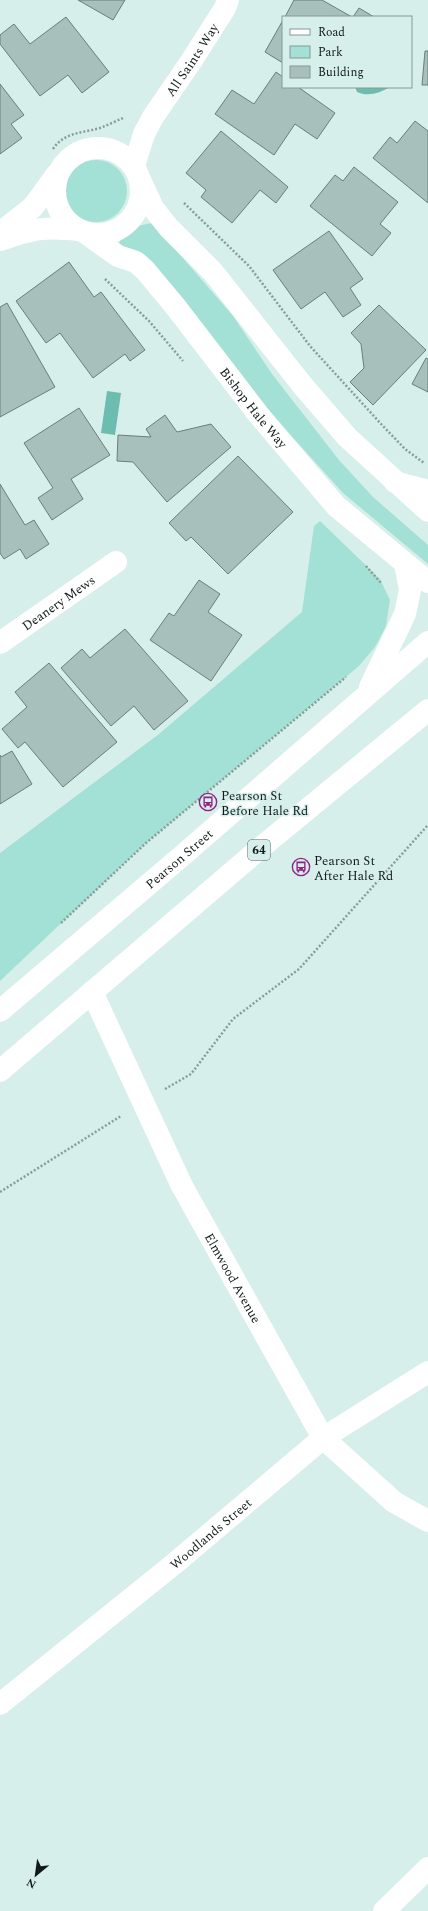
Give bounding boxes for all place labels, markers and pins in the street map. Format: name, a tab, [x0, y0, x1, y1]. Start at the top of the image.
place label: Pearson St Before Hale Rd	[221, 786, 308, 821]
bus stop icon: Pearson St Before Hale Rd	[198, 792, 218, 812]
place label: Pearson St After Hale Rd	[314, 851, 393, 886]
bus stop icon: Pearson St After Hale Rd	[291, 857, 311, 877]

